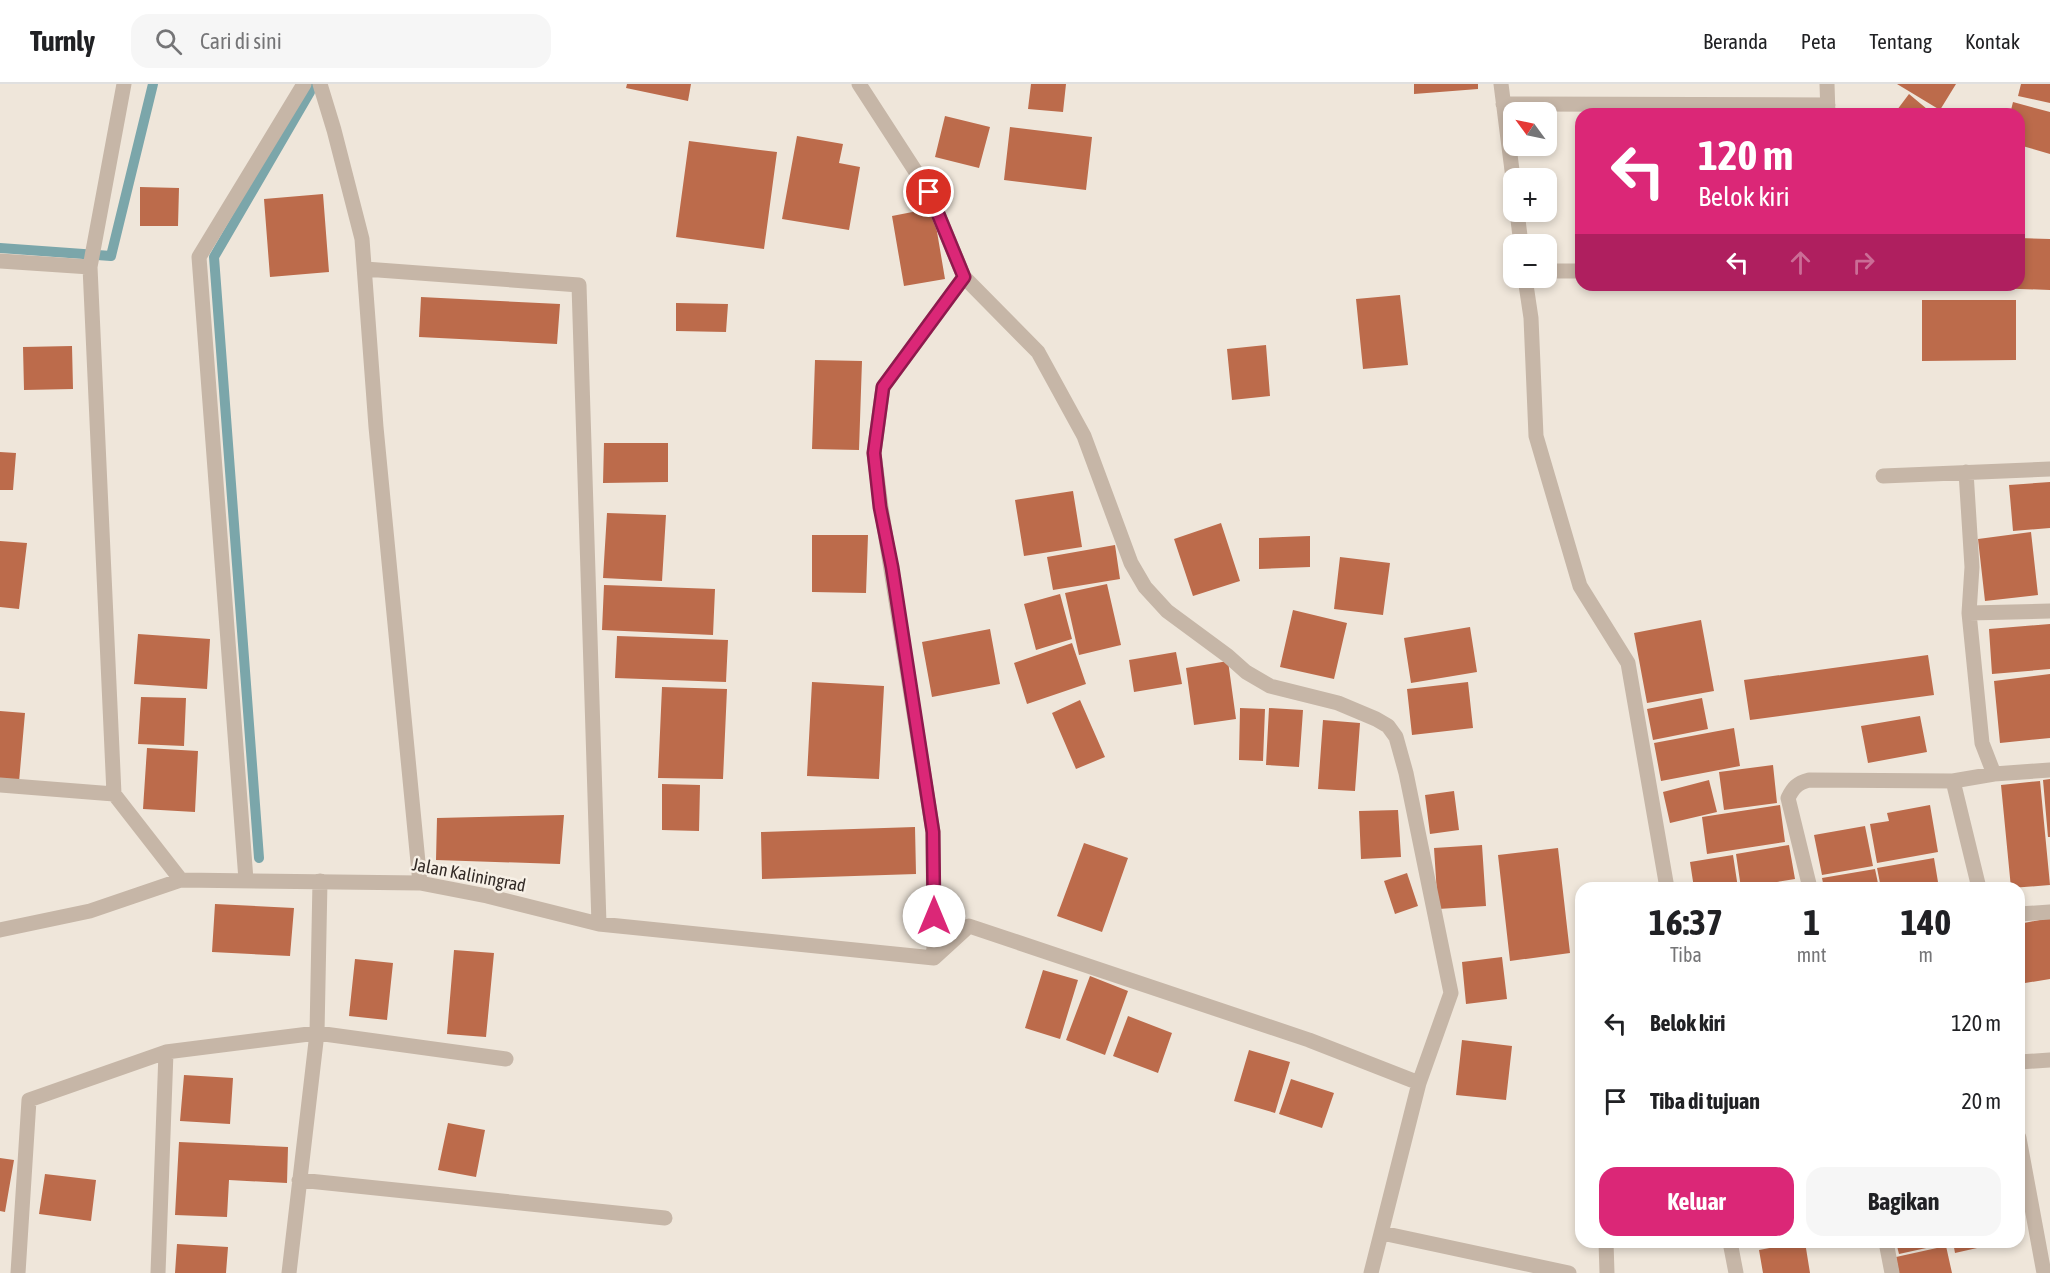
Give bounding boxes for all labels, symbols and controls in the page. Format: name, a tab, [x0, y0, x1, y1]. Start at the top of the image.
search box	[131, 14, 551, 68]
text: Turnly	[30, 25, 95, 57]
icon: search	[152, 25, 185, 58]
text: Cari di sini	[200, 28, 282, 54]
text: Beranda	[1703, 29, 1768, 53]
text: Peta	[1801, 29, 1836, 53]
text: Tentang	[1869, 29, 1932, 53]
text: Kontak	[1965, 29, 2020, 53]
north arrow	[1503, 102, 1557, 156]
map controls	[1503, 102, 1557, 288]
text: 120 m	[1698, 131, 1793, 179]
icon: left	[1599, 132, 1677, 210]
pin	[903, 166, 954, 217]
button: +	[1503, 168, 1557, 222]
icon: arrive	[912, 175, 945, 208]
text: Belok kiri	[1698, 181, 1790, 212]
button: −	[1503, 234, 1557, 288]
icon: left	[1721, 246, 1754, 279]
icon: ahead	[1784, 246, 1817, 279]
icon: right	[1847, 246, 1880, 279]
street label: Jalan Kaliningrad	[410, 853, 528, 896]
position arrow	[902, 884, 966, 948]
text: 16:37	[1649, 901, 1723, 943]
text: 1	[1803, 901, 1820, 943]
text: 140	[1900, 901, 1951, 943]
text: Tiba	[1670, 943, 1702, 966]
text: mnt	[1797, 943, 1827, 966]
text: m	[1919, 943, 1933, 966]
icon: left	[1599, 1007, 1632, 1040]
text: Belok kiri	[1650, 1010, 1725, 1036]
text: 120 m	[1951, 1010, 2001, 1036]
icon: arrive	[1599, 1085, 1632, 1118]
text: Tiba di tujuan	[1650, 1088, 1760, 1114]
text: 20 m	[1961, 1088, 2001, 1114]
button: Keluar	[1599, 1167, 1794, 1236]
button: Bagikan	[1806, 1167, 2001, 1236]

